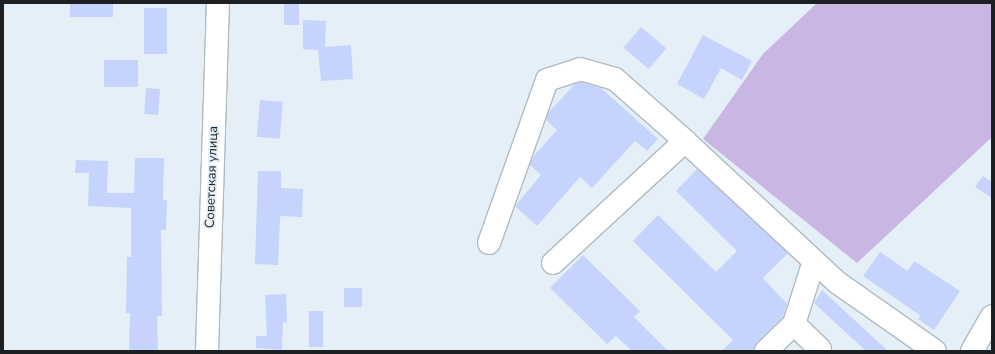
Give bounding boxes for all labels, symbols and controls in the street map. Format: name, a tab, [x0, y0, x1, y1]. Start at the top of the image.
street label: Советская улица	[202, 126, 222, 228]

